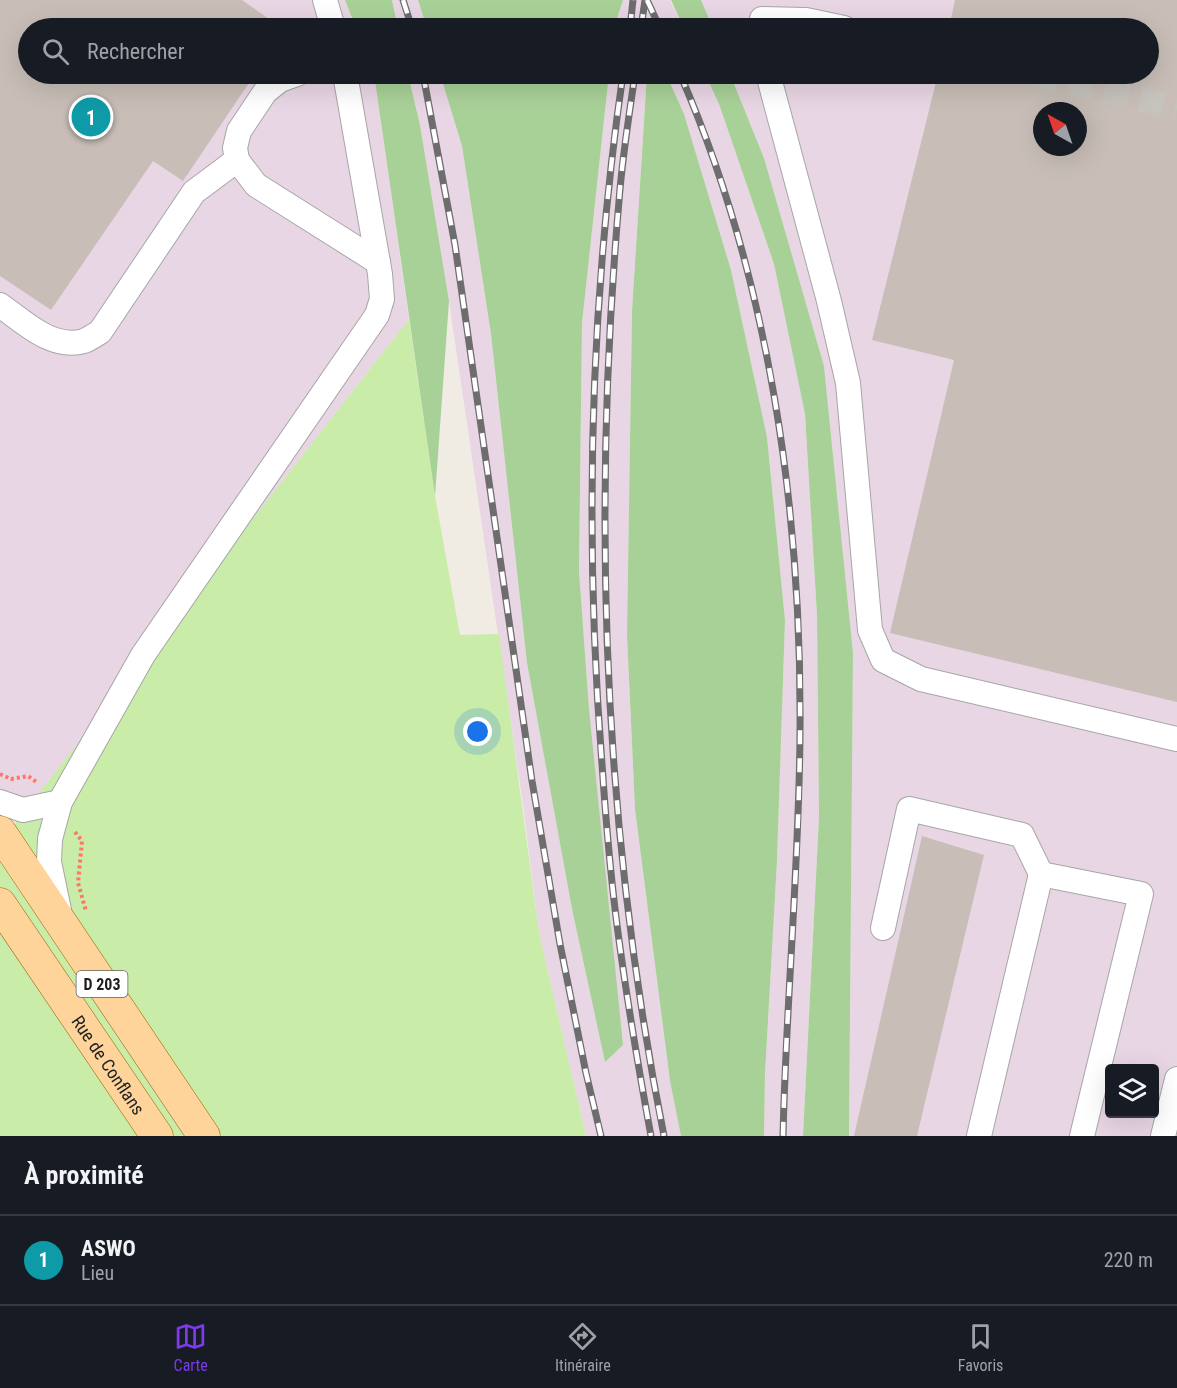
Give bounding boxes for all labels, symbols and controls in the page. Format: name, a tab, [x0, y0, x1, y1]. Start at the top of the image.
search box	[18, 18, 1159, 84]
icon: search	[39, 35, 72, 68]
text: Rechercher	[87, 39, 184, 64]
pin: 1	[72, 94, 110, 140]
north arrow	[1033, 102, 1087, 156]
your location	[463, 717, 492, 746]
road number: D 203	[76, 971, 128, 997]
street label: Rue de Conflans	[68, 1011, 150, 1118]
map controls	[1105, 1064, 1159, 1118]
button: layers	[1105, 1064, 1159, 1118]
text: À proximité	[24, 1160, 144, 1190]
text: ASWO	[81, 1236, 136, 1261]
text: 1	[38, 1248, 49, 1272]
text: 220 m	[1104, 1248, 1153, 1272]
text: Lieu	[81, 1261, 114, 1285]
tab: Carte	[174, 1320, 208, 1375]
tab: Itinéraire	[555, 1320, 611, 1375]
tab: Favoris	[958, 1320, 1003, 1375]

